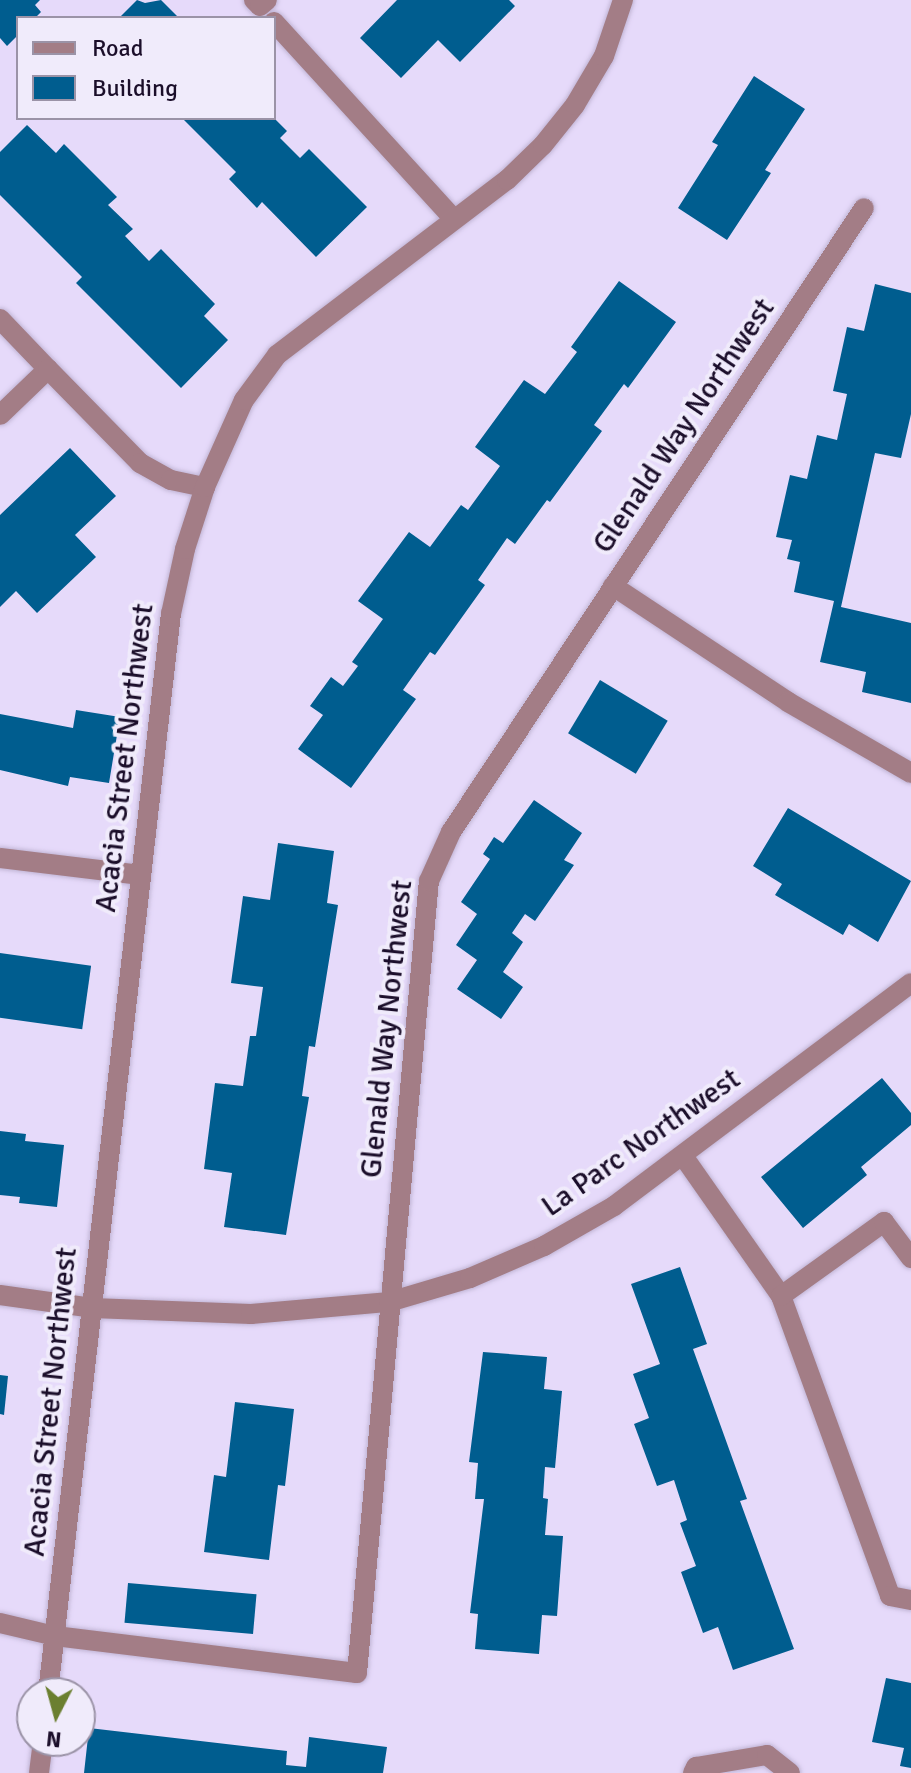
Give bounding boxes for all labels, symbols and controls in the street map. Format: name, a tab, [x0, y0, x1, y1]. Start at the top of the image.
legend	[16, 16, 276, 120]
text: Road	[92, 33, 143, 63]
text: Building	[92, 73, 178, 103]
street label: Glenald Way Northwest	[585, 292, 783, 560]
street label: Acacia Street Northwest	[88, 602, 162, 914]
street label: Glenald Way Northwest	[353, 878, 421, 1180]
street label: La Parc Northwest	[535, 1061, 747, 1225]
street label: Acacia Street Northwest	[17, 1246, 85, 1558]
north arrow	[16, 1677, 96, 1757]
text: N	[45, 1725, 63, 1754]

